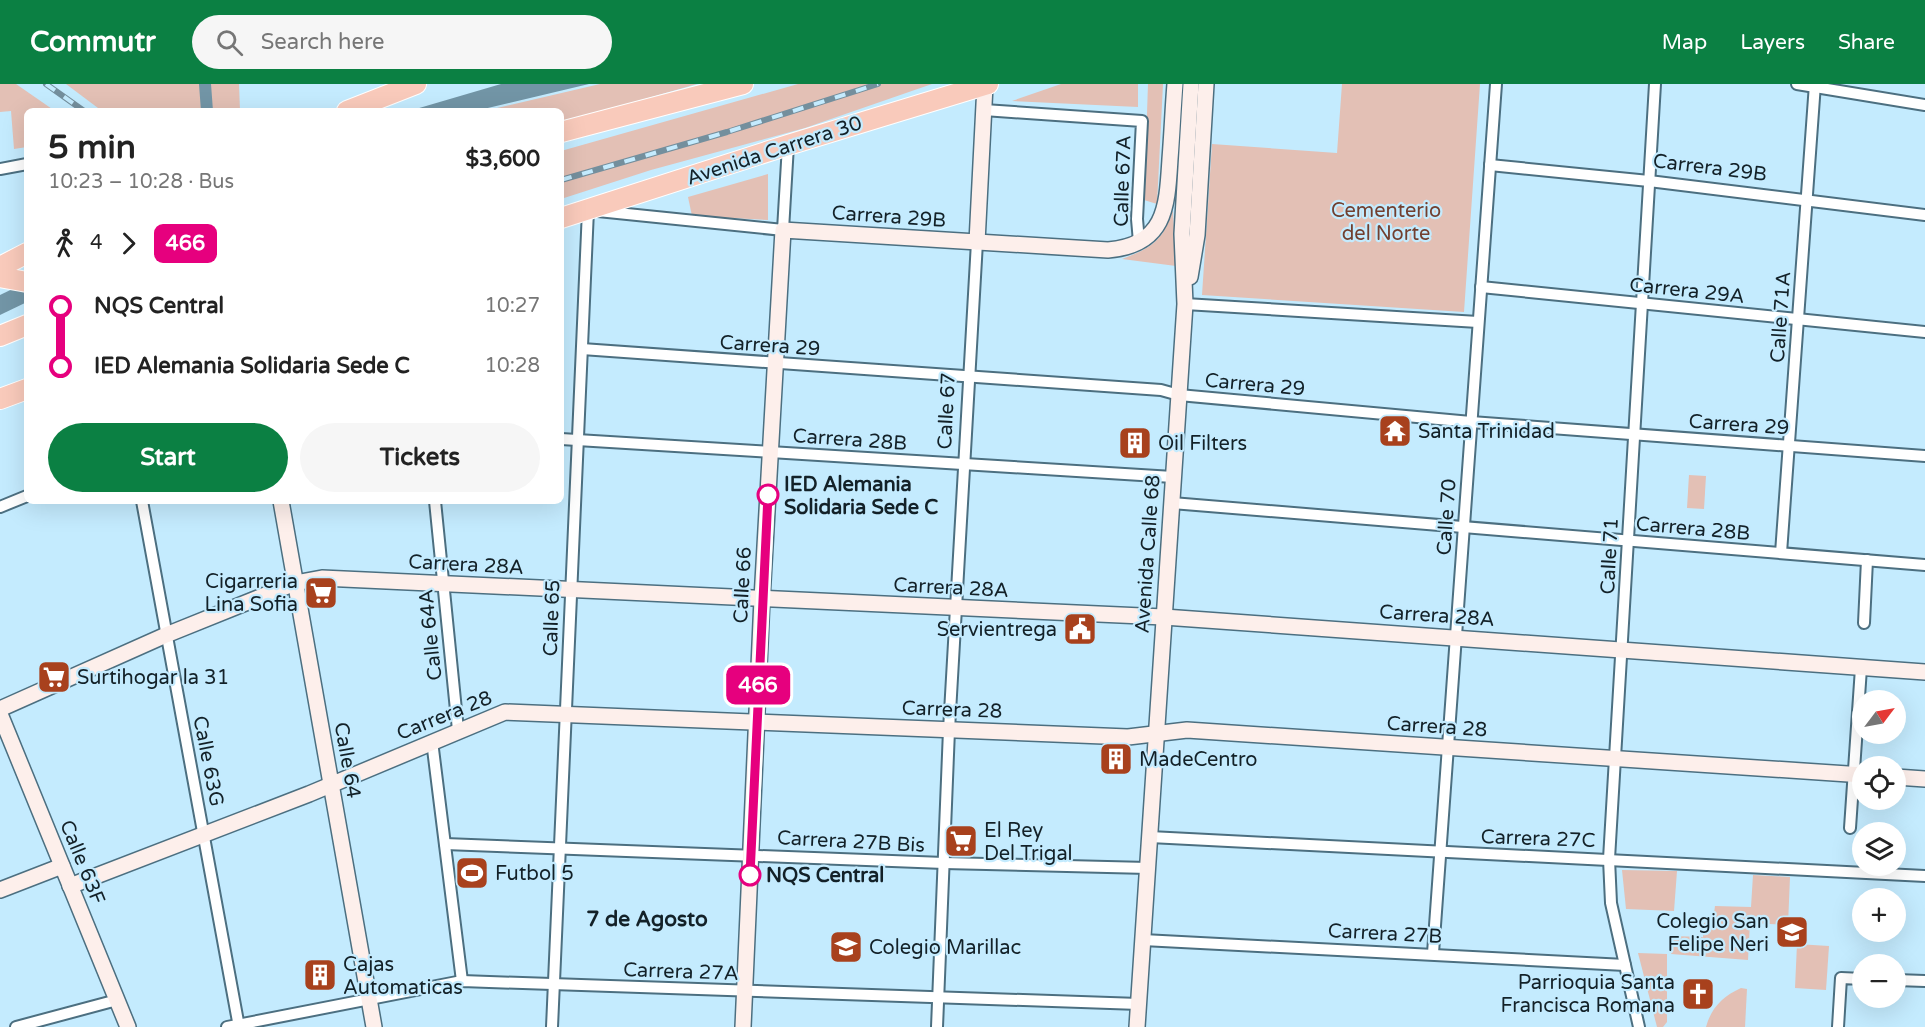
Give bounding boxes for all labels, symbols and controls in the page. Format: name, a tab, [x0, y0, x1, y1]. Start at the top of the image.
search box	[192, 15, 612, 69]
text: Commutr	[30, 25, 156, 59]
icon: search	[213, 26, 246, 59]
text: Search here	[261, 29, 385, 55]
text: Map	[1662, 30, 1707, 55]
text: Layers	[1740, 30, 1805, 55]
text: Share	[1838, 30, 1895, 55]
street label: Avenida Carrera 30	[684, 111, 865, 191]
text: 5 min	[48, 128, 136, 167]
street label: Calle 67A	[1109, 135, 1137, 227]
text: $3,600	[465, 146, 540, 172]
street label: Carrera 29B	[1652, 149, 1768, 187]
text: 10:23 – 10:28 · Bus	[48, 170, 234, 194]
park label: Cementerio del Norte	[1331, 199, 1441, 246]
street label: Carrera 29B	[831, 201, 947, 233]
icon: walk	[48, 227, 81, 260]
icon: forward	[112, 227, 145, 260]
text: 4	[90, 231, 103, 255]
text: 466	[166, 231, 205, 256]
street label: Calle 71A	[1766, 271, 1796, 364]
street label: Carrera 29A	[1628, 273, 1746, 309]
text: NQS Central	[94, 293, 224, 319]
text: 10:27	[485, 294, 540, 318]
street label: Carrera 29	[719, 331, 821, 361]
text: IED Alemania Solidaria Sede C	[94, 353, 410, 379]
text: 10:28	[485, 354, 540, 378]
street label: Carrera 29	[1204, 369, 1306, 401]
street label: Calle 67	[933, 372, 961, 450]
street label: Carrera 29	[1688, 410, 1790, 440]
temple icon: Santa Trinidad	[1377, 413, 1413, 449]
place label: Santa Trinidad	[1418, 420, 1555, 444]
button: Start	[48, 423, 288, 492]
button: Tickets	[300, 423, 540, 492]
street label: Carrera 28B	[792, 424, 908, 456]
building icon: Oil Filters	[1117, 425, 1153, 461]
place label: Oil Filters	[1158, 432, 1247, 456]
place label: IED Alemania Solidaria Sede C	[784, 473, 938, 520]
street label: Avenida Calle 68	[1130, 474, 1166, 634]
street label: Calle 70	[1432, 478, 1462, 556]
marker: IED Alemania Solidaria Sede C	[757, 484, 779, 506]
street label: Carrera 28B	[1635, 512, 1751, 546]
street label: Calle 71	[1596, 517, 1624, 595]
street label: Calle 66	[729, 546, 757, 624]
street label: Carrera 28A	[408, 550, 524, 580]
place label: Cigarreria Lina Sofia	[205, 570, 298, 617]
street label: Carrera 28A	[893, 573, 1009, 603]
supermarket icon: Cigarreria Lina Sofia	[303, 575, 339, 611]
street label: Calle 65	[539, 579, 565, 657]
street label: Calle 64A	[414, 588, 448, 682]
street label: Carrera 28A	[1378, 600, 1495, 632]
public building icon: Servientrega	[1062, 611, 1098, 647]
place label: Servientrega	[937, 618, 1057, 642]
supermarket icon: Surtihogar la 31	[36, 659, 72, 695]
place label: Surtihogar la 31	[77, 666, 229, 690]
line badge: 466	[724, 666, 792, 704]
text: 466	[738, 673, 778, 698]
street label: Carrera 28	[393, 686, 496, 746]
north arrow	[1852, 690, 1906, 744]
map controls	[1852, 690, 1906, 1008]
street label: Carrera 28	[901, 696, 1003, 724]
street label: Carrera 28	[1386, 712, 1488, 742]
street label: Calle 63G	[187, 714, 229, 809]
street label: Calle 64	[329, 720, 365, 800]
building icon: MadeCentro	[1098, 741, 1134, 777]
place label: MadeCentro	[1139, 748, 1257, 772]
button: locate	[1852, 756, 1906, 810]
street label: Calle 63F	[54, 817, 110, 908]
place label: El Rey Del Trigal	[984, 819, 1073, 866]
button: layers	[1852, 822, 1906, 876]
supermarket icon: El Rey Del Trigal	[943, 823, 979, 859]
street label: Carrera 27C	[1480, 825, 1596, 853]
street label: Carrera 27B Bis	[776, 826, 925, 858]
sports icon: Futbol 5	[454, 855, 490, 891]
place label: Futbol 5	[495, 862, 574, 886]
marker: NQS Central	[739, 864, 761, 886]
place label: NQS Central	[766, 864, 884, 888]
button: +	[1852, 888, 1906, 942]
district label: 7 de Agosto	[586, 907, 708, 932]
place label: Colegio San Felipe Neri	[1656, 910, 1769, 957]
school or university icon: Colegio San Felipe Neri	[1774, 914, 1810, 950]
street label: Carrera 27B	[1327, 919, 1443, 949]
school or university icon: Colegio Marillac	[828, 929, 864, 965]
place label: Colegio Marillac	[869, 936, 1021, 960]
place label: Cajas Automaticas	[343, 953, 463, 1000]
button: −	[1852, 954, 1906, 1008]
building icon: Cajas Automaticas	[302, 957, 338, 993]
street label: Carrera 27A	[623, 958, 739, 986]
place label: Parrioquia Santa Francisca Romana	[1501, 971, 1675, 1018]
church icon: Parrioquia Santa Francisca Romana	[1680, 976, 1716, 1012]

